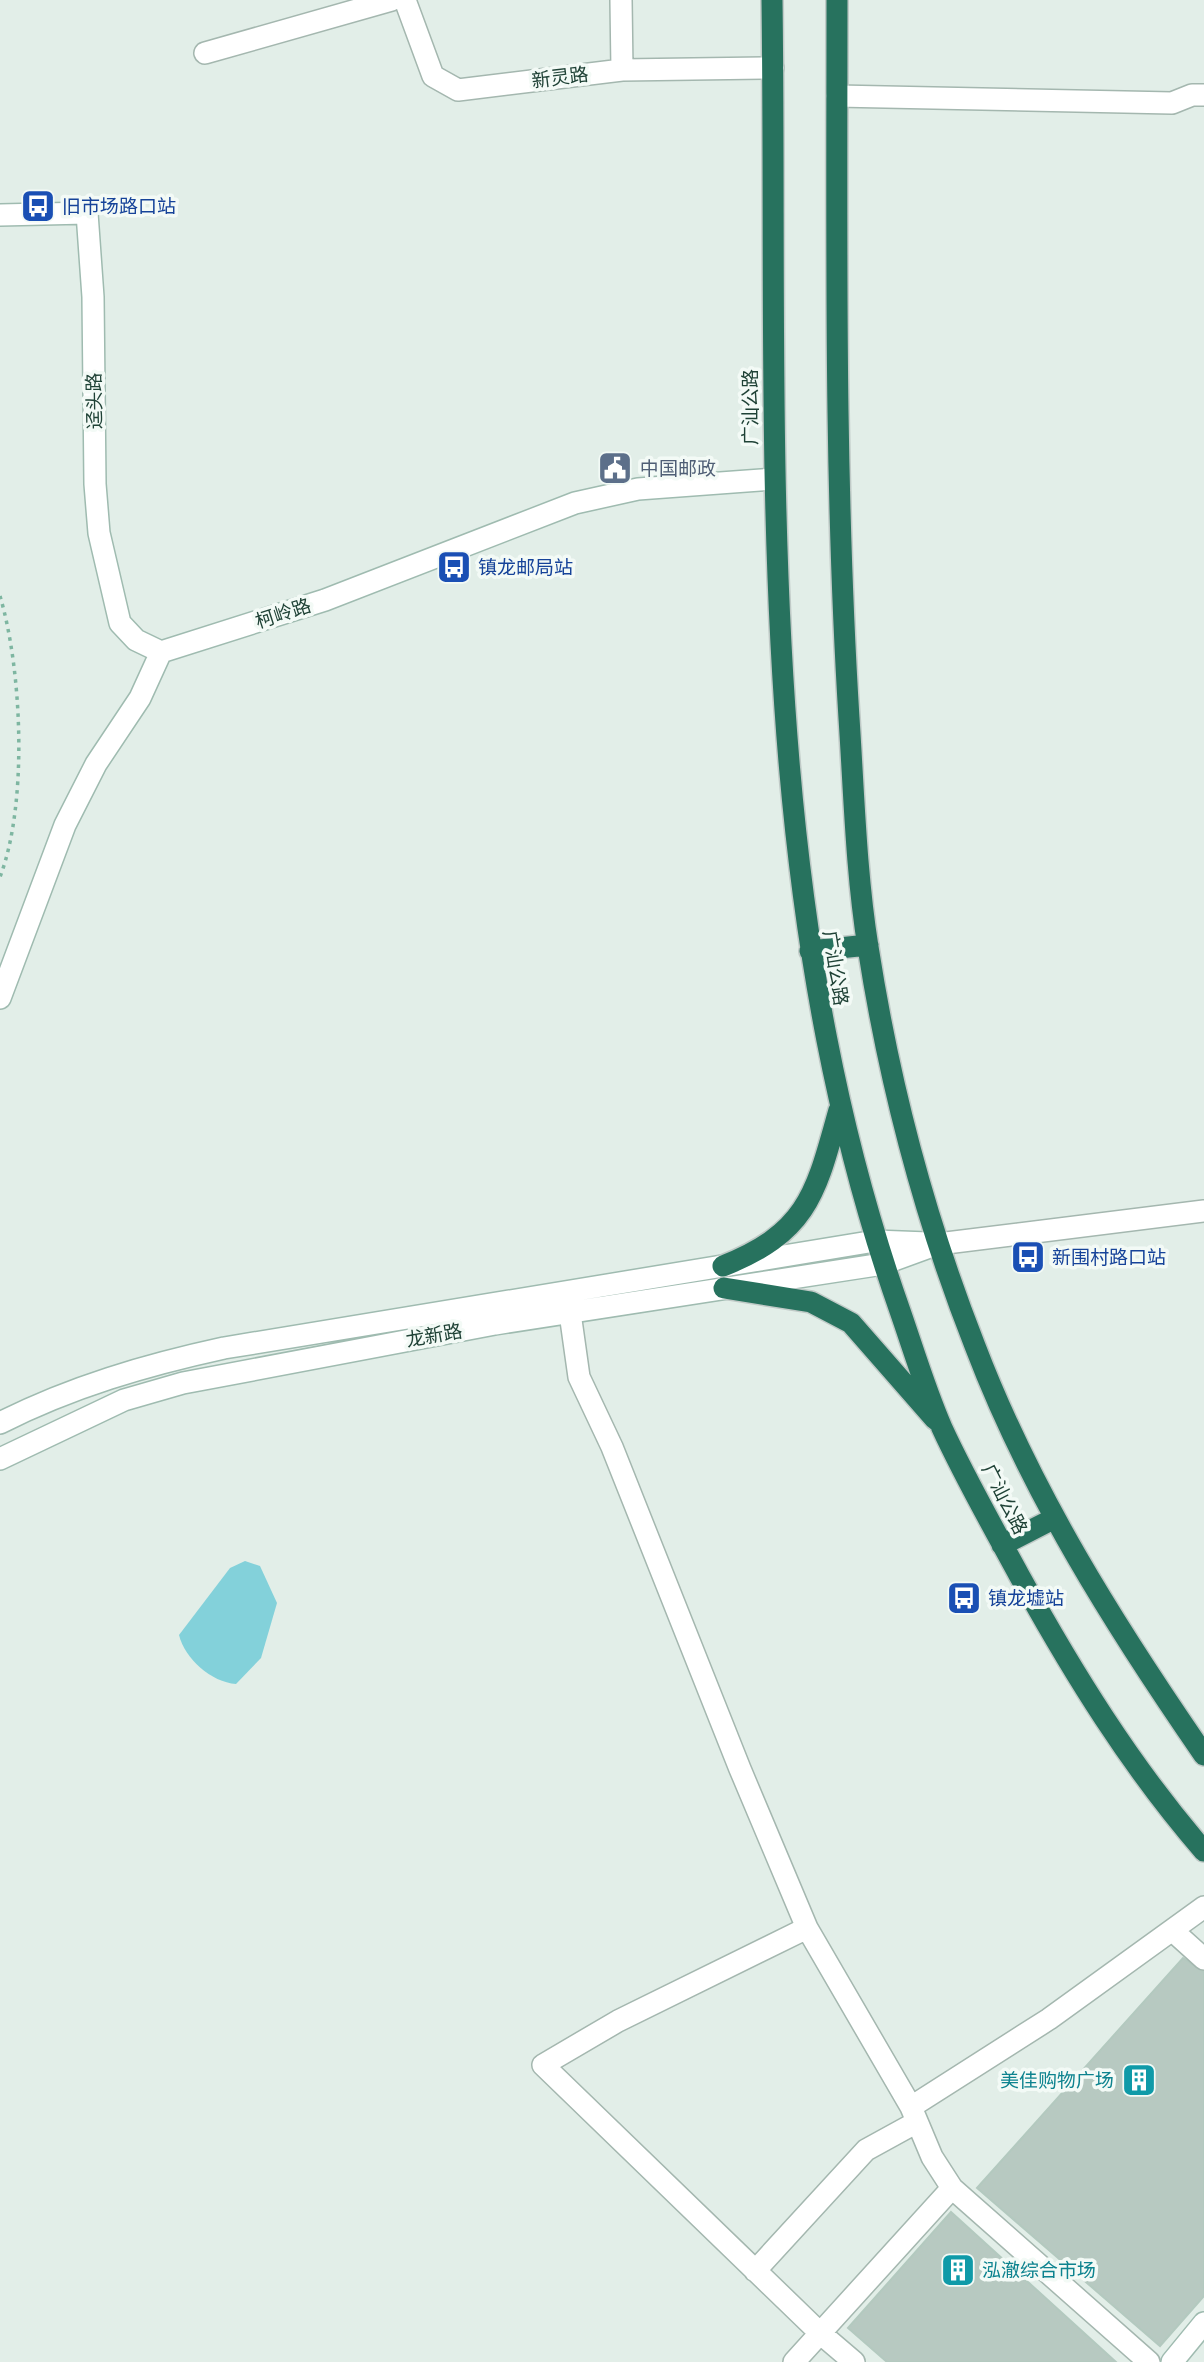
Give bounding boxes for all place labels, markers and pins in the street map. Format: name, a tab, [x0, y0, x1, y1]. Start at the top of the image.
bus stop icon: 旧市场路口站	[19, 187, 57, 225]
place label: 旧市场路口站	[62, 195, 176, 217]
public building icon: 中国邮政	[596, 449, 634, 487]
place label: 中国邮政	[640, 457, 716, 479]
bus stop icon: 镇龙邮局站	[435, 548, 473, 586]
place label: 镇龙邮局站	[478, 556, 573, 578]
bus stop icon: 新围村路口站	[1009, 1238, 1047, 1276]
place label: 新围村路口站	[1052, 1246, 1166, 1268]
bus stop icon: 镇龙墟站	[945, 1579, 983, 1617]
place label: 镇龙墟站	[988, 1587, 1064, 1609]
building icon: 美佳购物广场	[1120, 2061, 1158, 2099]
place label: 美佳购物广场	[1000, 2069, 1114, 2091]
building icon: 泓澈综合市场	[939, 2251, 977, 2289]
place label: 泓澈综合市场	[982, 2259, 1096, 2281]

